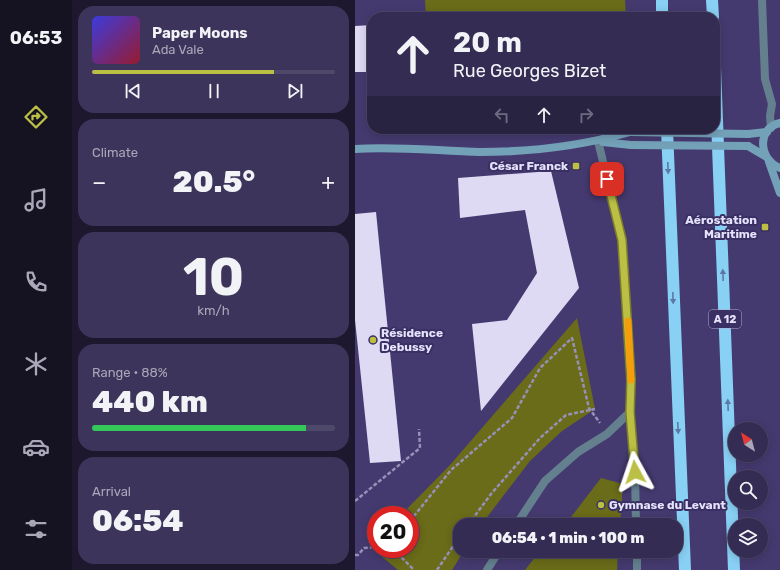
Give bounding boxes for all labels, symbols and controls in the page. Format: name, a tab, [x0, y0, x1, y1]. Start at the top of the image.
text: Paper Moons	[152, 24, 248, 42]
text: 20 m	[453, 26, 522, 59]
text: 06:53	[10, 27, 62, 49]
icon: ahead	[387, 28, 439, 80]
text: Ada Vale	[152, 42, 204, 57]
text: Rue Georges Bizet	[453, 60, 606, 82]
icon: previous	[122, 80, 144, 102]
icon: pause	[203, 80, 225, 102]
icon: next	[284, 80, 306, 102]
icon: directions	[22, 103, 50, 131]
icon: left	[491, 104, 513, 126]
icon: ahead	[533, 104, 555, 126]
icon: right	[575, 104, 597, 126]
text: Climate	[92, 145, 138, 160]
place label: César Franck	[489, 159, 568, 173]
marker: César Franck	[571, 161, 581, 171]
pin	[590, 162, 624, 196]
one-way arrow	[665, 162, 671, 175]
text: 20.5°	[172, 164, 255, 200]
icon: arrive	[596, 168, 618, 190]
text: −	[92, 169, 106, 196]
text: +	[321, 169, 335, 196]
icon: music	[22, 186, 50, 214]
place label: Aérostation Maritime	[685, 213, 757, 241]
marker: Aérostation Maritime	[760, 222, 770, 232]
text: 10	[183, 246, 244, 308]
icon: phone	[22, 268, 50, 296]
one-way arrow	[720, 268, 726, 281]
one-way arrow	[670, 292, 676, 305]
text: km/h	[197, 303, 230, 318]
road number: A 12	[709, 310, 741, 328]
place label: Résidence Debussy	[381, 326, 443, 354]
marker: Résidence Debussy	[368, 335, 378, 345]
icon: climate	[22, 350, 50, 378]
text: Range · 88%	[92, 365, 168, 380]
text: 440 km	[92, 384, 208, 420]
one-way arrow	[725, 399, 732, 411]
one-way arrow	[675, 422, 681, 435]
north arrow	[728, 422, 768, 462]
map controls	[728, 422, 768, 558]
icon: car	[22, 433, 50, 461]
position arrow	[614, 451, 656, 493]
button: search	[728, 470, 768, 510]
text: Arrival	[92, 484, 131, 499]
place label: Gymnase du Levant	[609, 498, 726, 512]
marker: Gymnase du Levant	[596, 500, 606, 510]
text: 06:54	[92, 503, 184, 539]
speed limit sign: 20	[367, 506, 419, 558]
icon: filters	[22, 515, 50, 543]
button: layers	[728, 518, 768, 558]
text: 06:54 · 1 min · 100 m	[492, 529, 644, 547]

